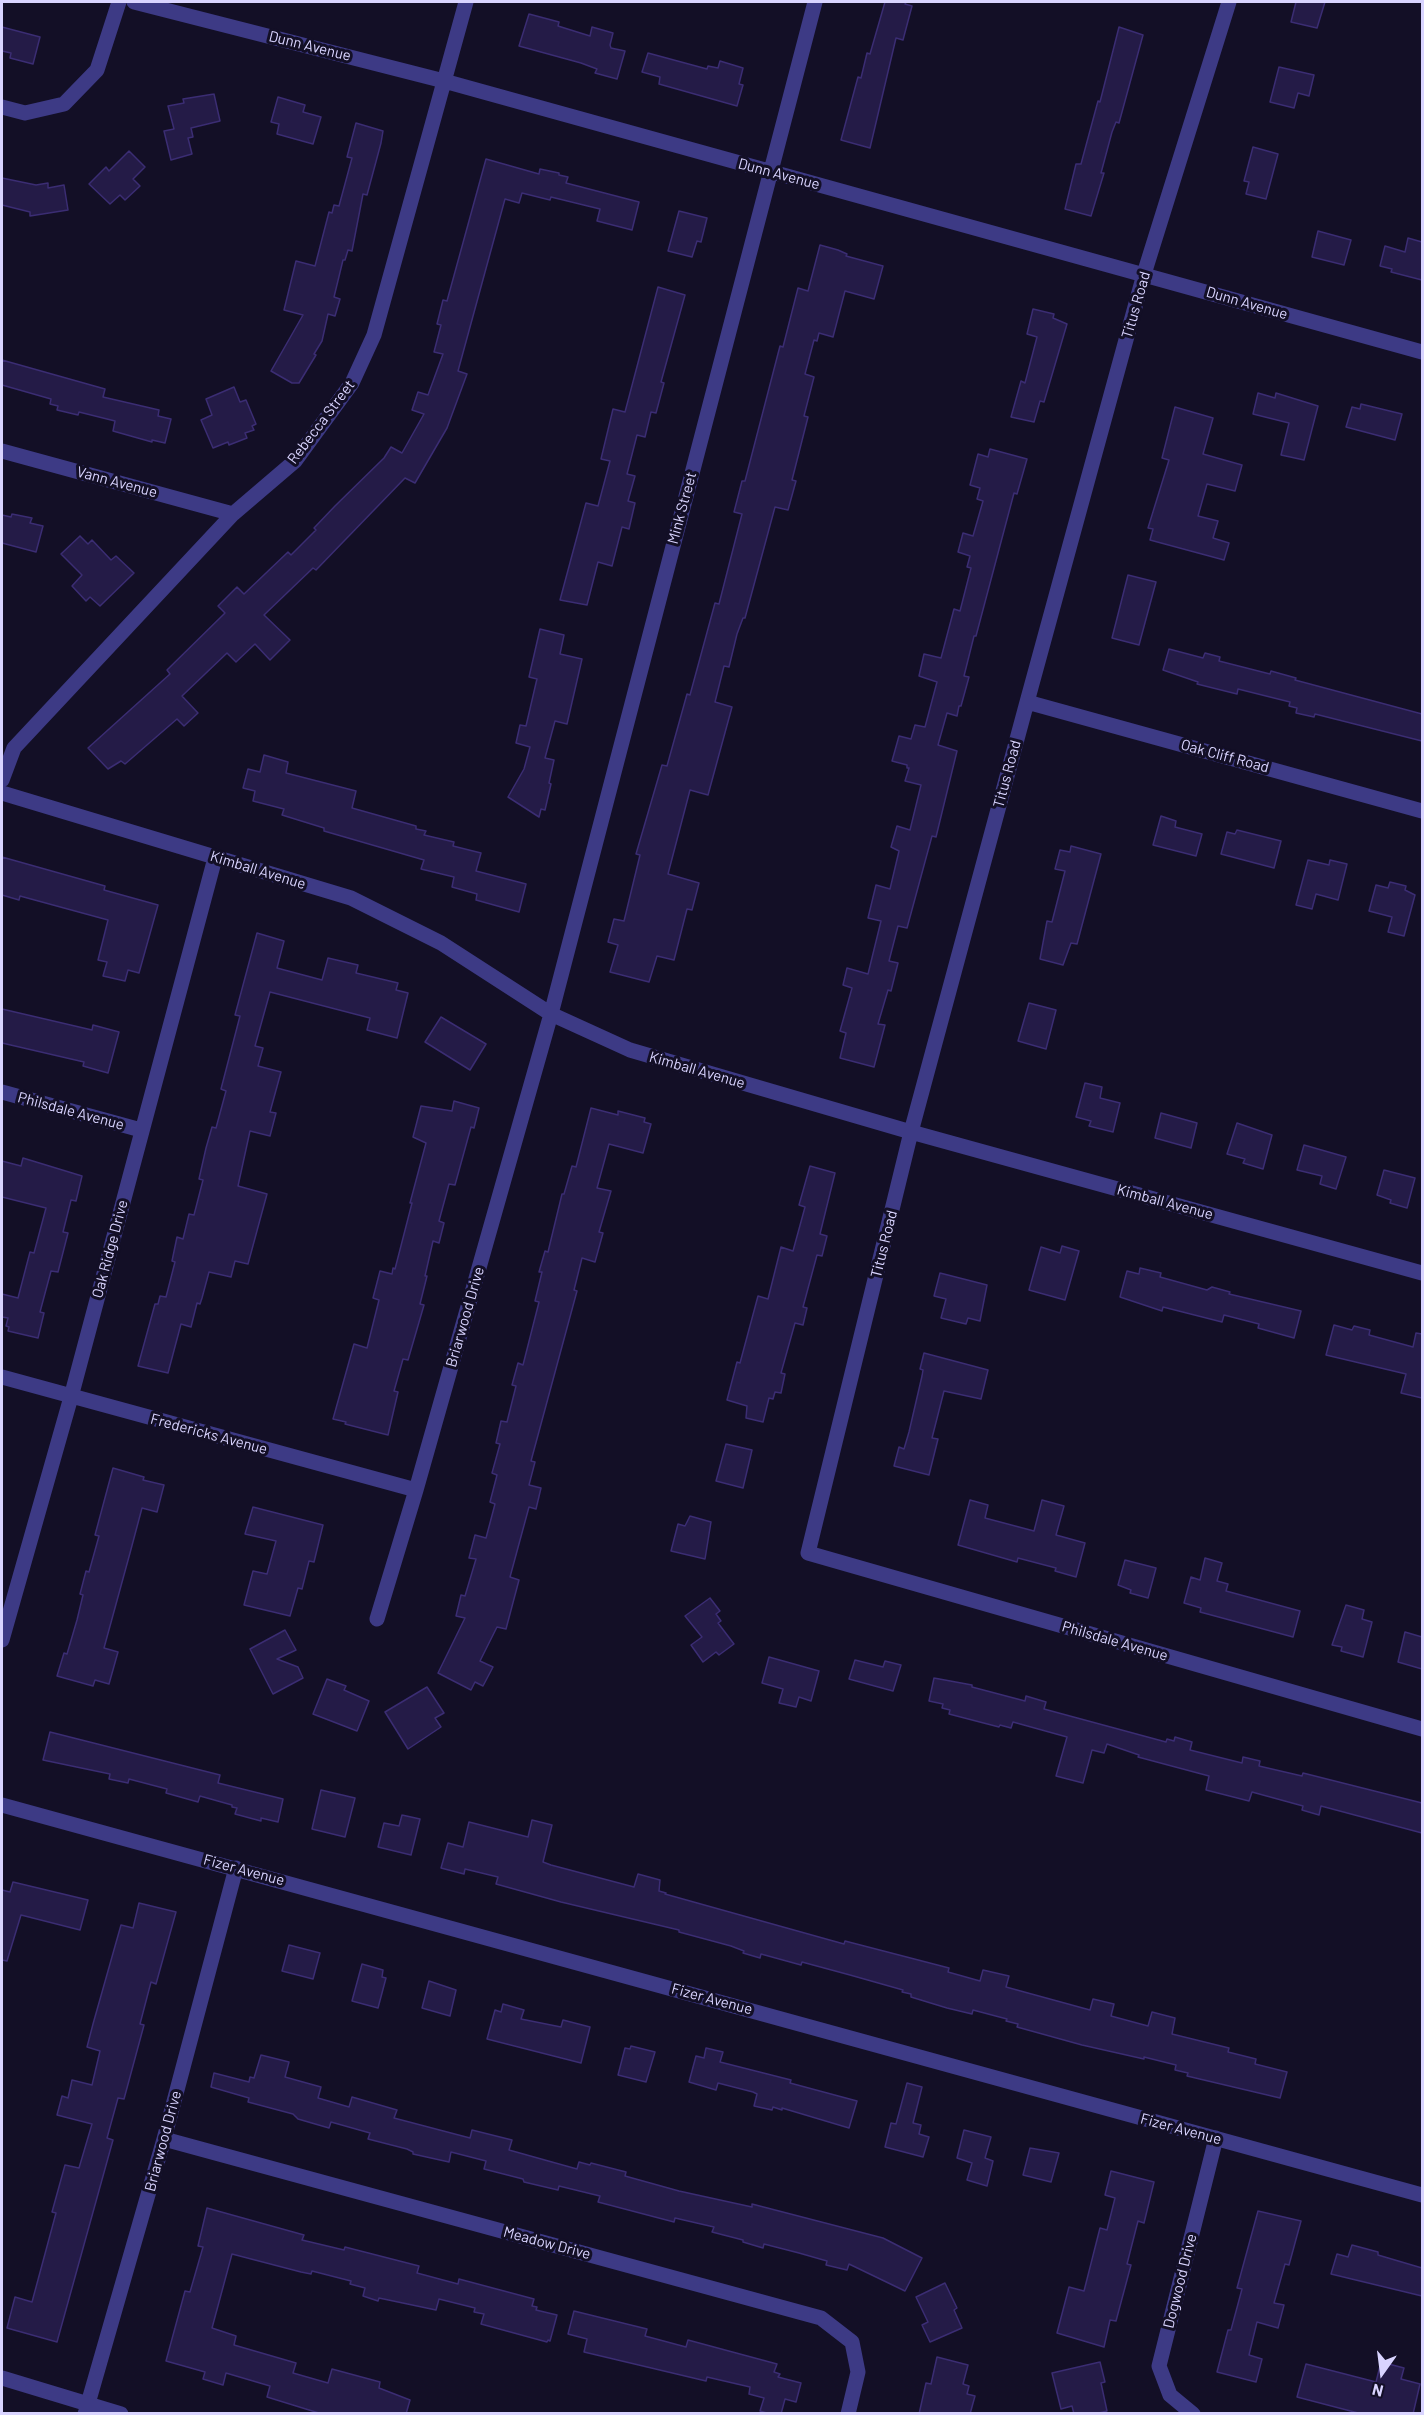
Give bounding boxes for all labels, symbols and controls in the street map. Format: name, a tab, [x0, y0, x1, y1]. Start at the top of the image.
street label: Dunn Avenue	[267, 27, 353, 65]
street label: Dunn Avenue	[736, 154, 822, 194]
street label: Titus Road	[1118, 269, 1154, 341]
street label: Dunn Avenue	[1204, 283, 1290, 323]
street label: Rebecca Street	[284, 377, 358, 467]
street label: Vann Avenue	[75, 463, 159, 501]
street label: Mink Street	[664, 470, 700, 546]
street label: Oak Cliff Road	[1179, 736, 1271, 776]
street label: Titus Road	[989, 738, 1025, 810]
street label: Kimball Avenue	[208, 847, 308, 893]
street label: Kimball Avenue	[647, 1048, 747, 1092]
street label: Philsdale Avenue	[16, 1088, 126, 1134]
street label: Kimball Avenue	[1115, 1181, 1215, 1223]
street label: Oak Ridge Drive	[88, 1198, 132, 1300]
street label: Titus Road	[867, 1208, 901, 1280]
street label: Briarwood Drive	[442, 1265, 488, 1369]
street label: Fredericks Avenue	[149, 1410, 269, 1458]
street label: Philsdale Avenue	[1060, 1617, 1170, 1665]
street label: Fizer Avenue	[202, 1851, 286, 1889]
street label: Fizer Avenue	[670, 1980, 754, 2018]
street label: Briarwood Drive	[141, 2089, 185, 2193]
street label: Fizer Avenue	[1139, 2110, 1223, 2148]
street label: Meadow Drive	[501, 2223, 593, 2263]
street label: Dogwood Drive	[1160, 2232, 1200, 2330]
north arrow	[1352, 2343, 1412, 2403]
text: N	[1370, 2380, 1385, 2401]

